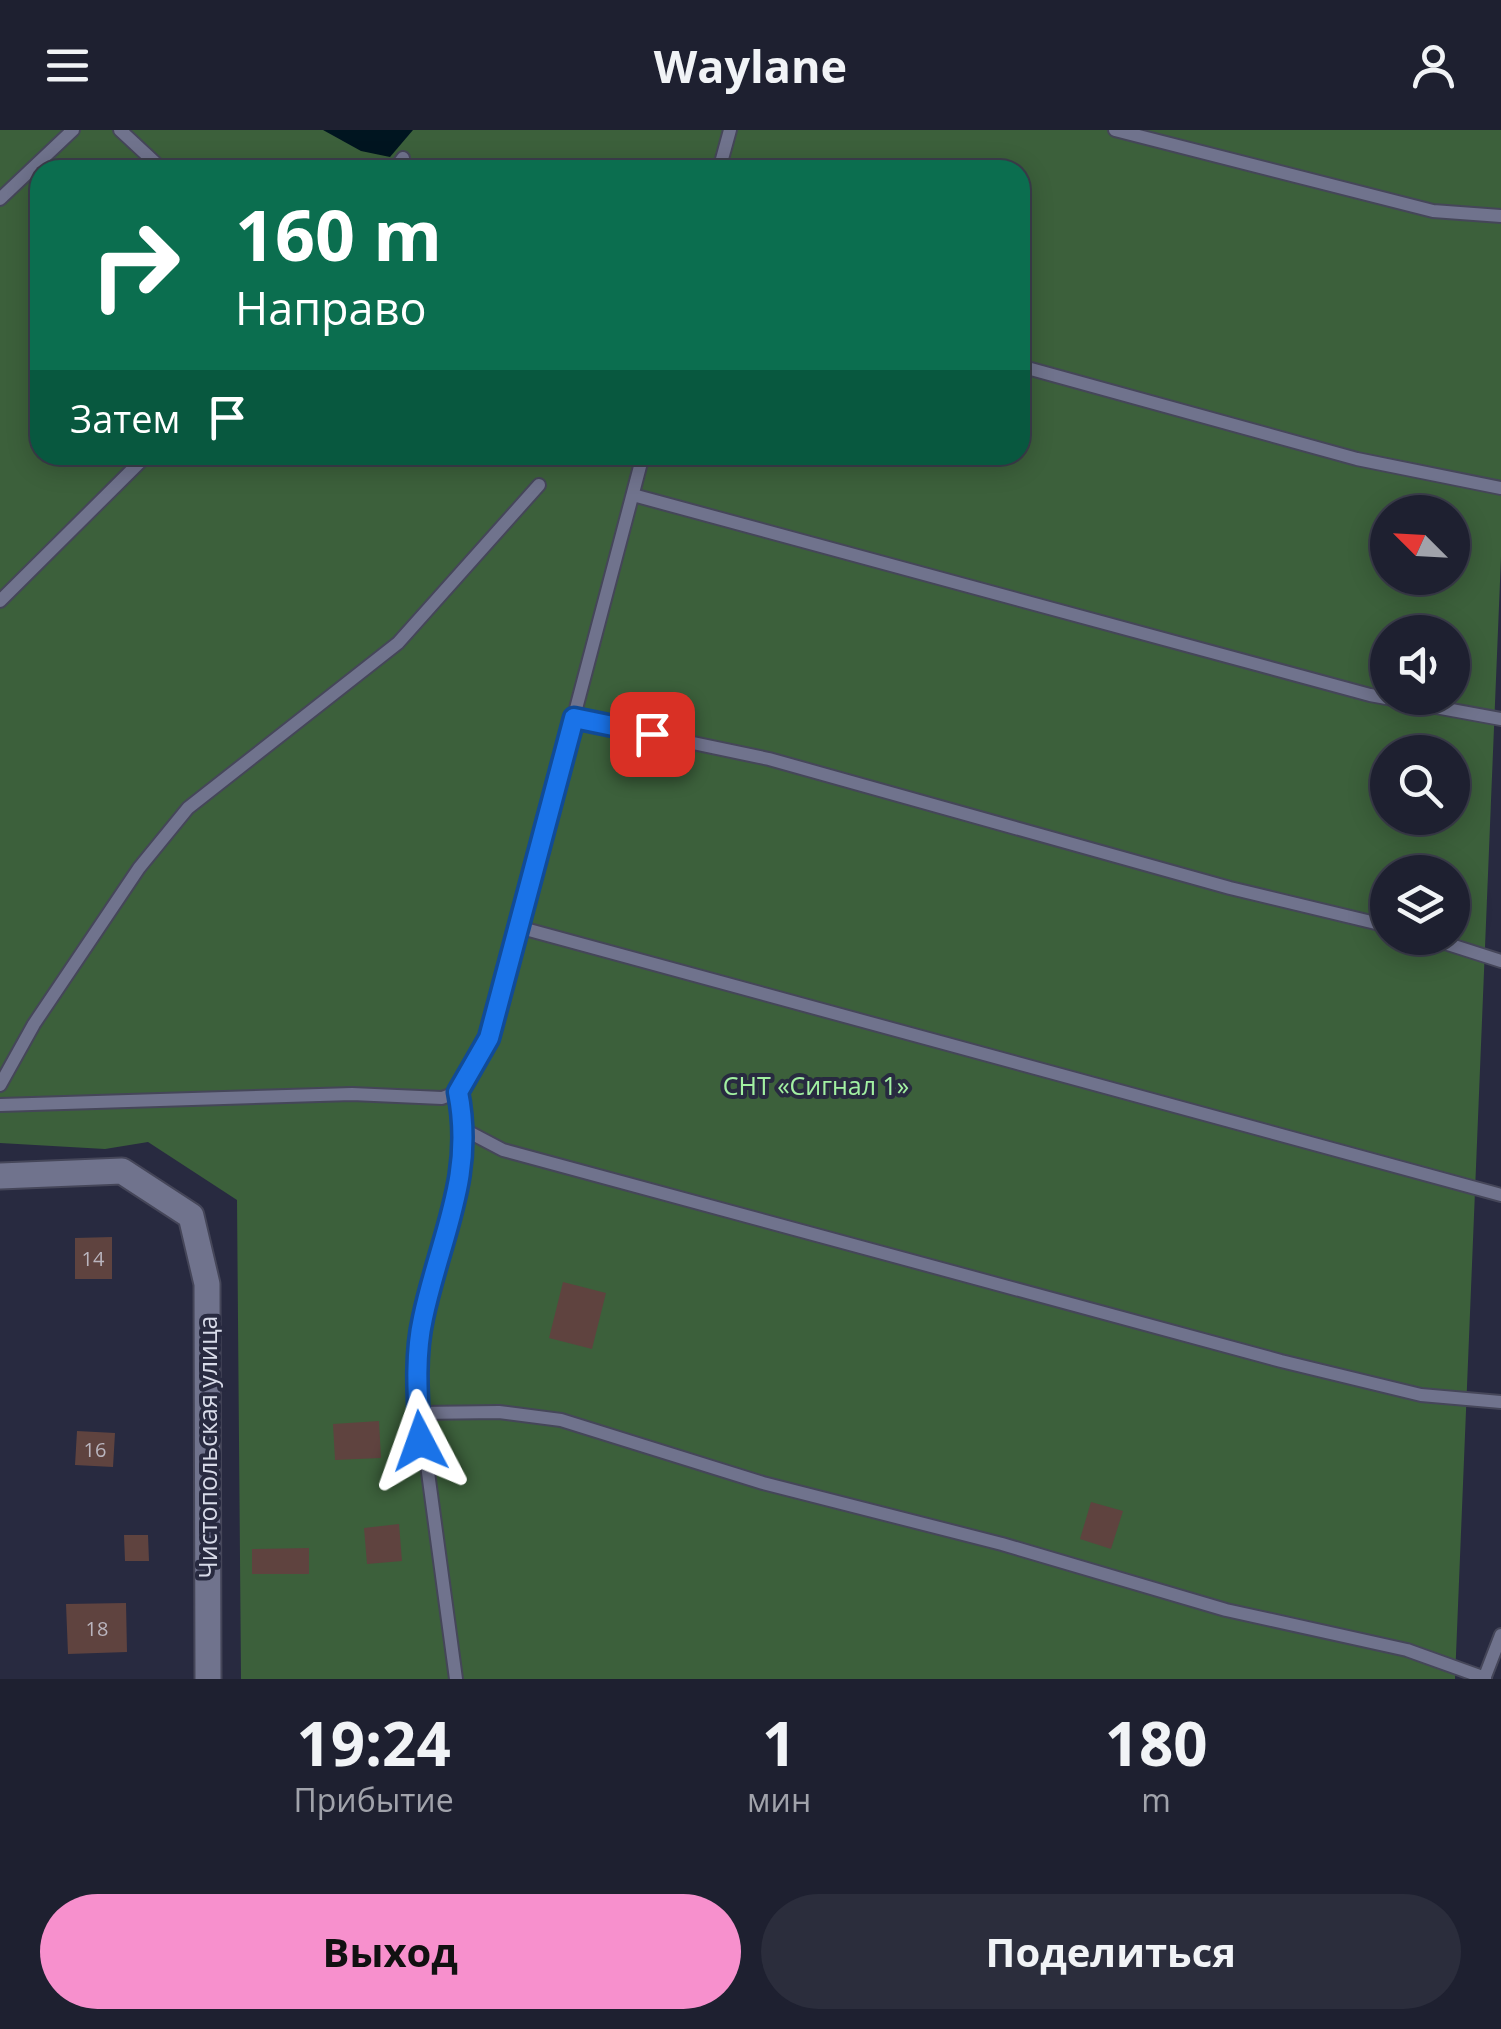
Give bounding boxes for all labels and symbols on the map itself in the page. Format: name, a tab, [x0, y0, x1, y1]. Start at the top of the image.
north arrow	[1370, 495, 1470, 595]
pin	[610, 692, 695, 777]
park label: СНТ «Сигнал 1»	[723, 1068, 909, 1102]
house number: 14	[82, 1245, 105, 1272]
street label: Чистопольская улица	[190, 1316, 224, 1579]
position arrow	[368, 1389, 472, 1493]
house number: 16	[84, 1436, 106, 1463]
house number: 18	[86, 1615, 108, 1642]

